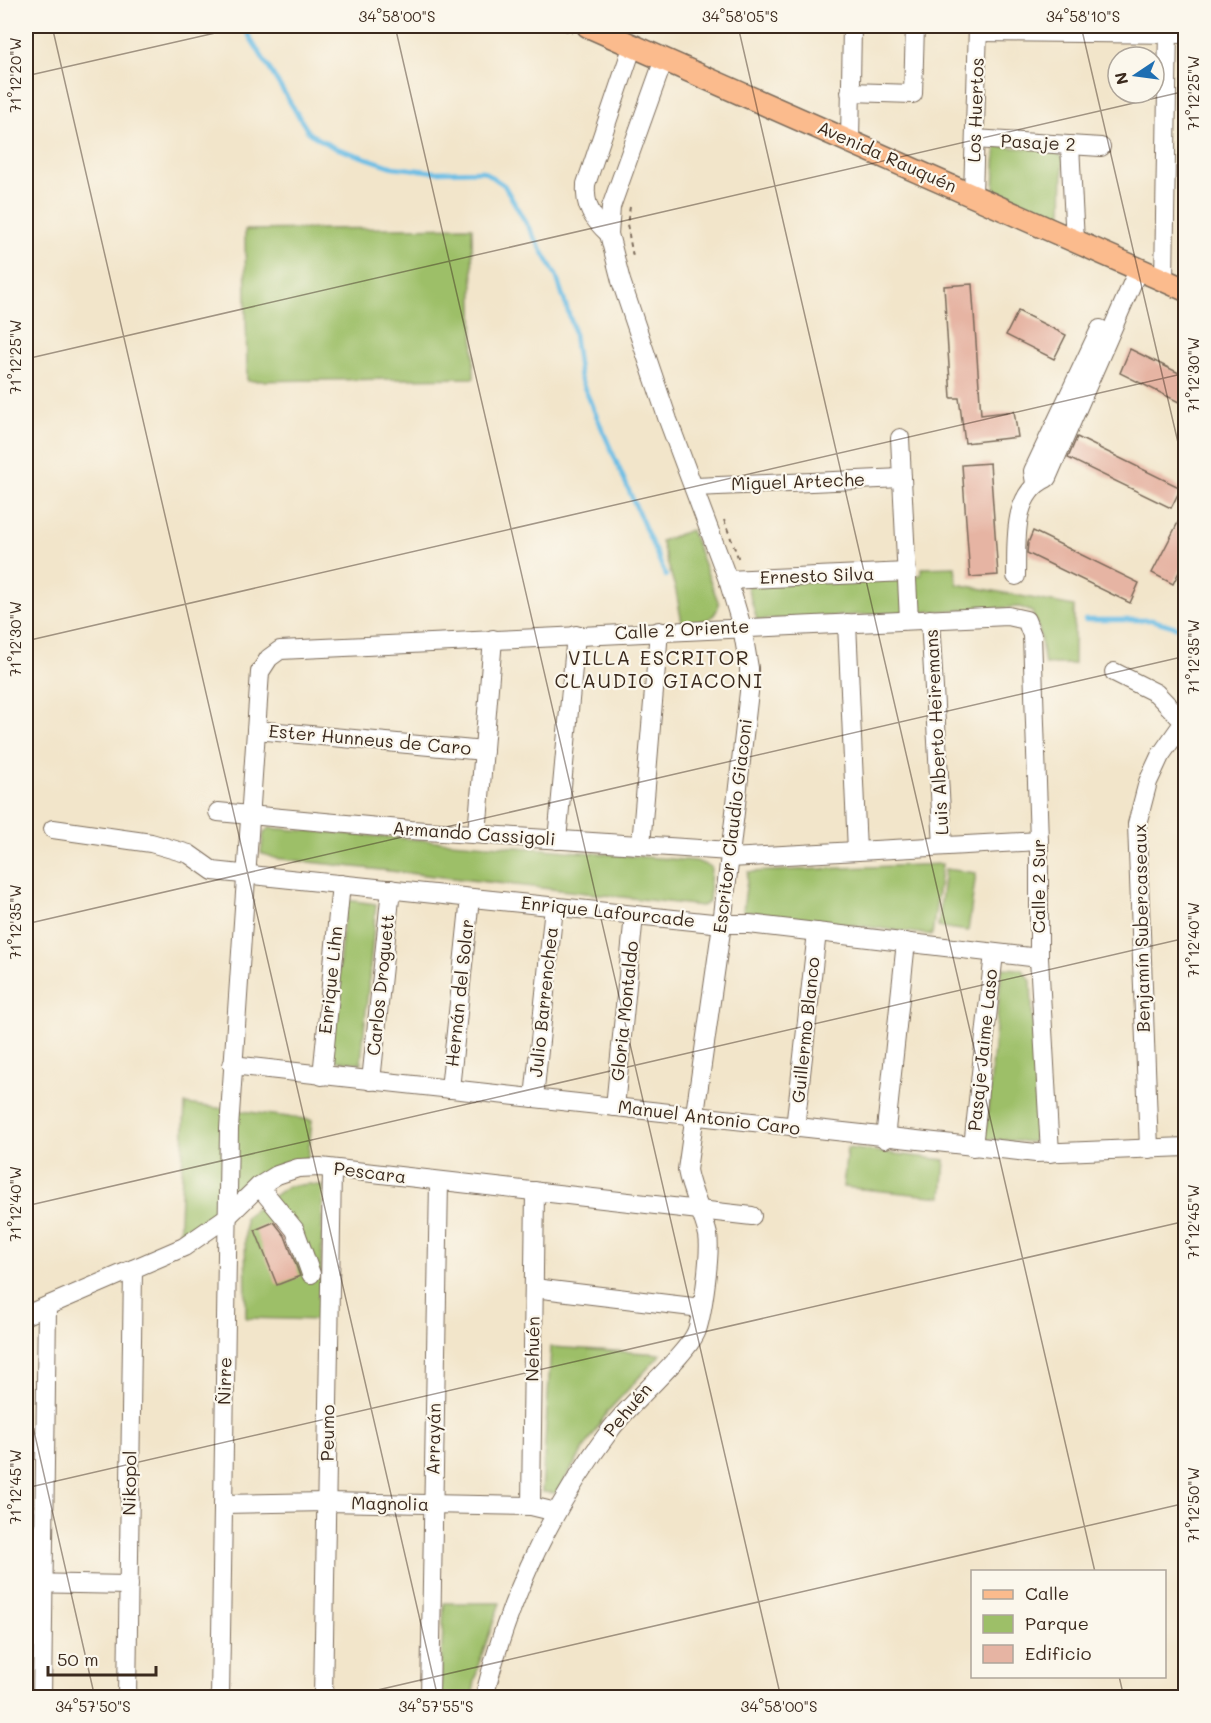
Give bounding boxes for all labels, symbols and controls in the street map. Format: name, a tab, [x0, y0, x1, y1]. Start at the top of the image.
text: 34°58'00"S	[359, 6, 435, 26]
text: 34°58'05"S	[702, 6, 778, 26]
text: 34°58'10"S	[1046, 6, 1120, 26]
text: 71°12'20"W	[5, 37, 25, 113]
north arrow	[1106, 45, 1166, 105]
text: 71°12'25"W	[1183, 56, 1203, 130]
street label: Los Huertos	[961, 57, 989, 163]
text: N	[1109, 70, 1132, 87]
street label: Avenida Rauquén	[814, 115, 961, 198]
street label: Pasaje 2	[1000, 128, 1076, 156]
text: 71°12'25"W	[5, 320, 25, 394]
text: 71°12'30"W	[1183, 337, 1203, 413]
street label: Miguel Arteche	[731, 467, 865, 495]
street label: Ernesto Silva	[759, 561, 875, 589]
text: 71°12'30"W	[5, 601, 25, 677]
street label: Calle 2 Oriente	[614, 613, 750, 645]
text: 71°12'35"W	[1183, 619, 1203, 695]
street label: Luis Alberto Heiremans	[919, 628, 953, 836]
district label: VILLA ESCRITOR CLAUDIO GIACONI	[554, 644, 764, 693]
street label: Escritor Claudio Giaconi	[707, 717, 757, 935]
street label: Ester Hunneus de Caro	[268, 718, 473, 760]
street label: Armando Cassigoli	[392, 815, 556, 851]
street label: Benjamín Subercaseaux	[1127, 823, 1155, 1033]
street label: Calle 2 Sur	[1026, 839, 1050, 933]
text: 71°12'35"W	[5, 884, 25, 960]
street label: Enrique Lafourcade	[520, 890, 696, 932]
text: 71°12'40"W	[1183, 902, 1203, 978]
street label: Carlos Droguett	[361, 913, 399, 1057]
street label: Hernán del Solar	[439, 918, 479, 1068]
street label: Enrique Lihn	[312, 925, 348, 1035]
street label: Julio Barrenchea	[523, 926, 563, 1078]
street label: Gloria Montaldo	[605, 939, 643, 1082]
street label: Guillermo Blanco	[785, 955, 825, 1104]
street label: Pasaje Jaime Laso	[962, 967, 1002, 1132]
street label: Manuel Antonio Caro	[617, 1094, 802, 1140]
street label: Pescara	[332, 1156, 408, 1188]
text: 71°12'40"W	[5, 1166, 25, 1242]
text: 71°12'45"W	[1183, 1184, 1203, 1260]
street label: Nehuén	[519, 1316, 545, 1382]
street label: Ñirre	[212, 1357, 236, 1405]
street label: Pehuén	[598, 1377, 657, 1441]
street label: Arrayán	[420, 1403, 446, 1475]
street label: Peumo	[315, 1404, 340, 1462]
text: 71°12'45"W	[5, 1449, 25, 1525]
street label: Nikopol	[116, 1450, 142, 1516]
text: 71°12'50"W	[1183, 1467, 1203, 1543]
street label: Magnolia	[351, 1490, 429, 1516]
legend	[971, 1570, 1166, 1678]
text: Calle	[1025, 1581, 1069, 1605]
text: Parque	[1025, 1611, 1089, 1635]
scale bar	[48, 1639, 156, 1677]
text: Edificio	[1025, 1641, 1092, 1665]
text: 50 m	[57, 1647, 99, 1671]
text: 34°57'50"S	[55, 1696, 131, 1716]
text: 34°57'55"S	[398, 1696, 474, 1716]
text: 34°58'00"S	[741, 1696, 817, 1716]

